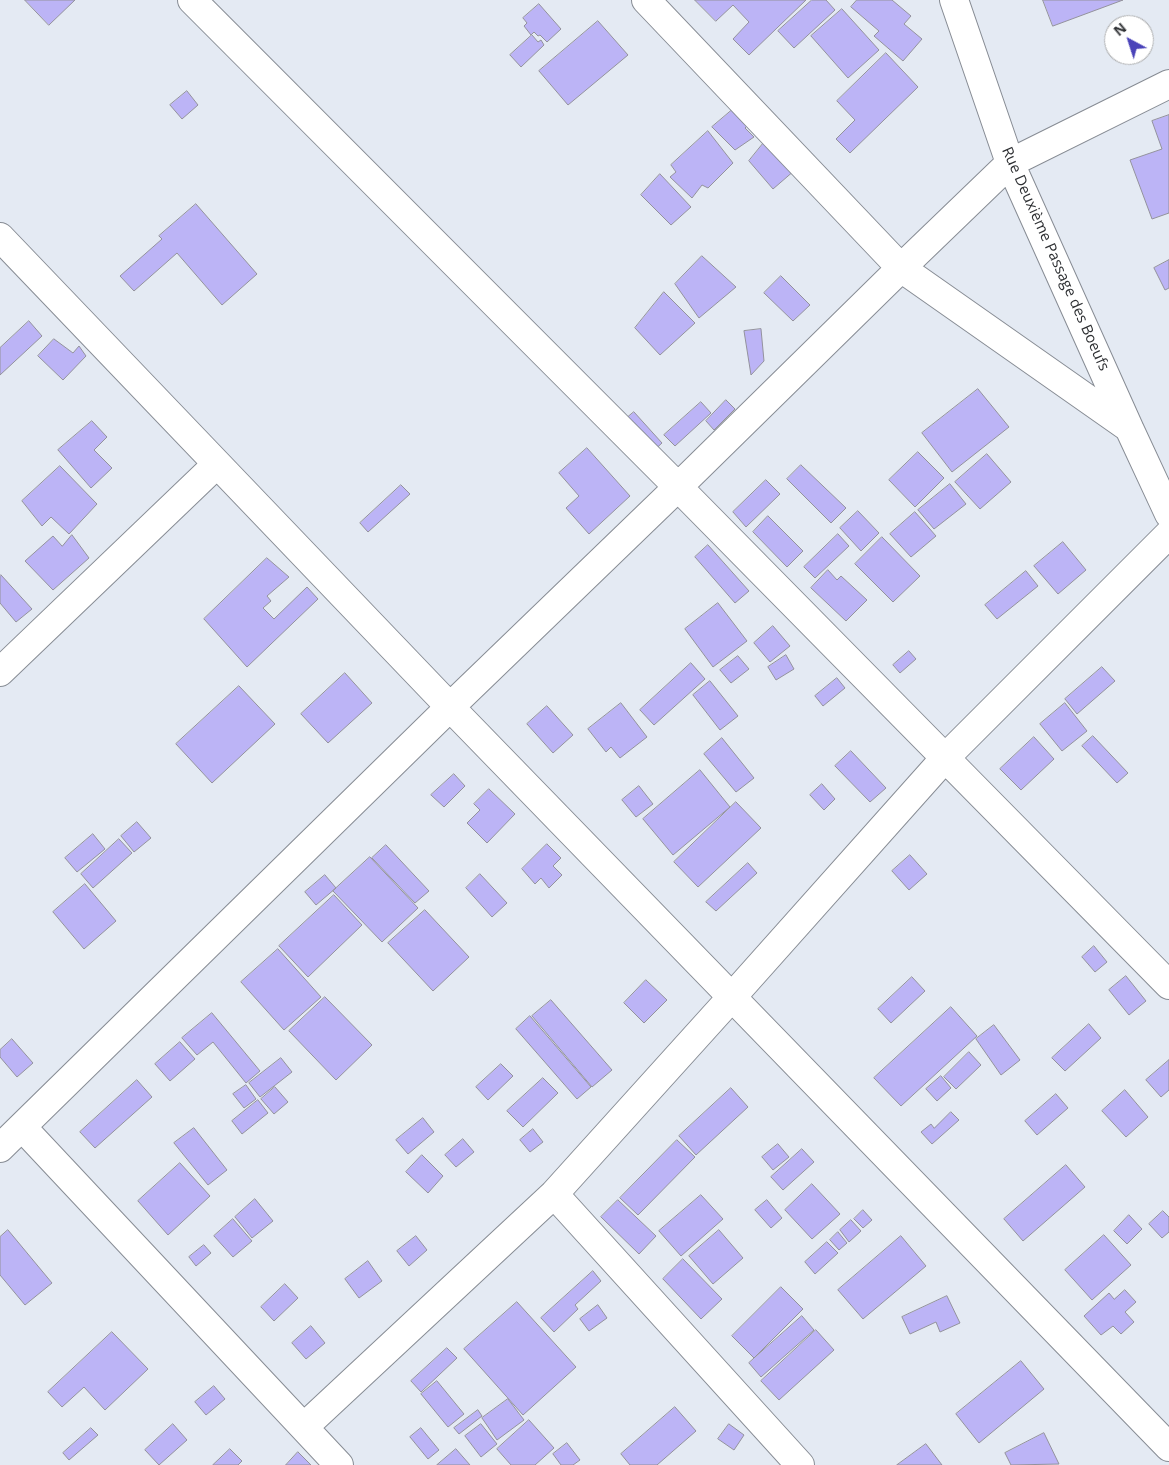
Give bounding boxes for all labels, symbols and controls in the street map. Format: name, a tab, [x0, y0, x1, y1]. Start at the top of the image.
north arrow	[1104, 15, 1154, 65]
text: N	[1109, 18, 1130, 40]
street label: Rue Deuxième Passage des Boeufs	[997, 144, 1113, 374]

